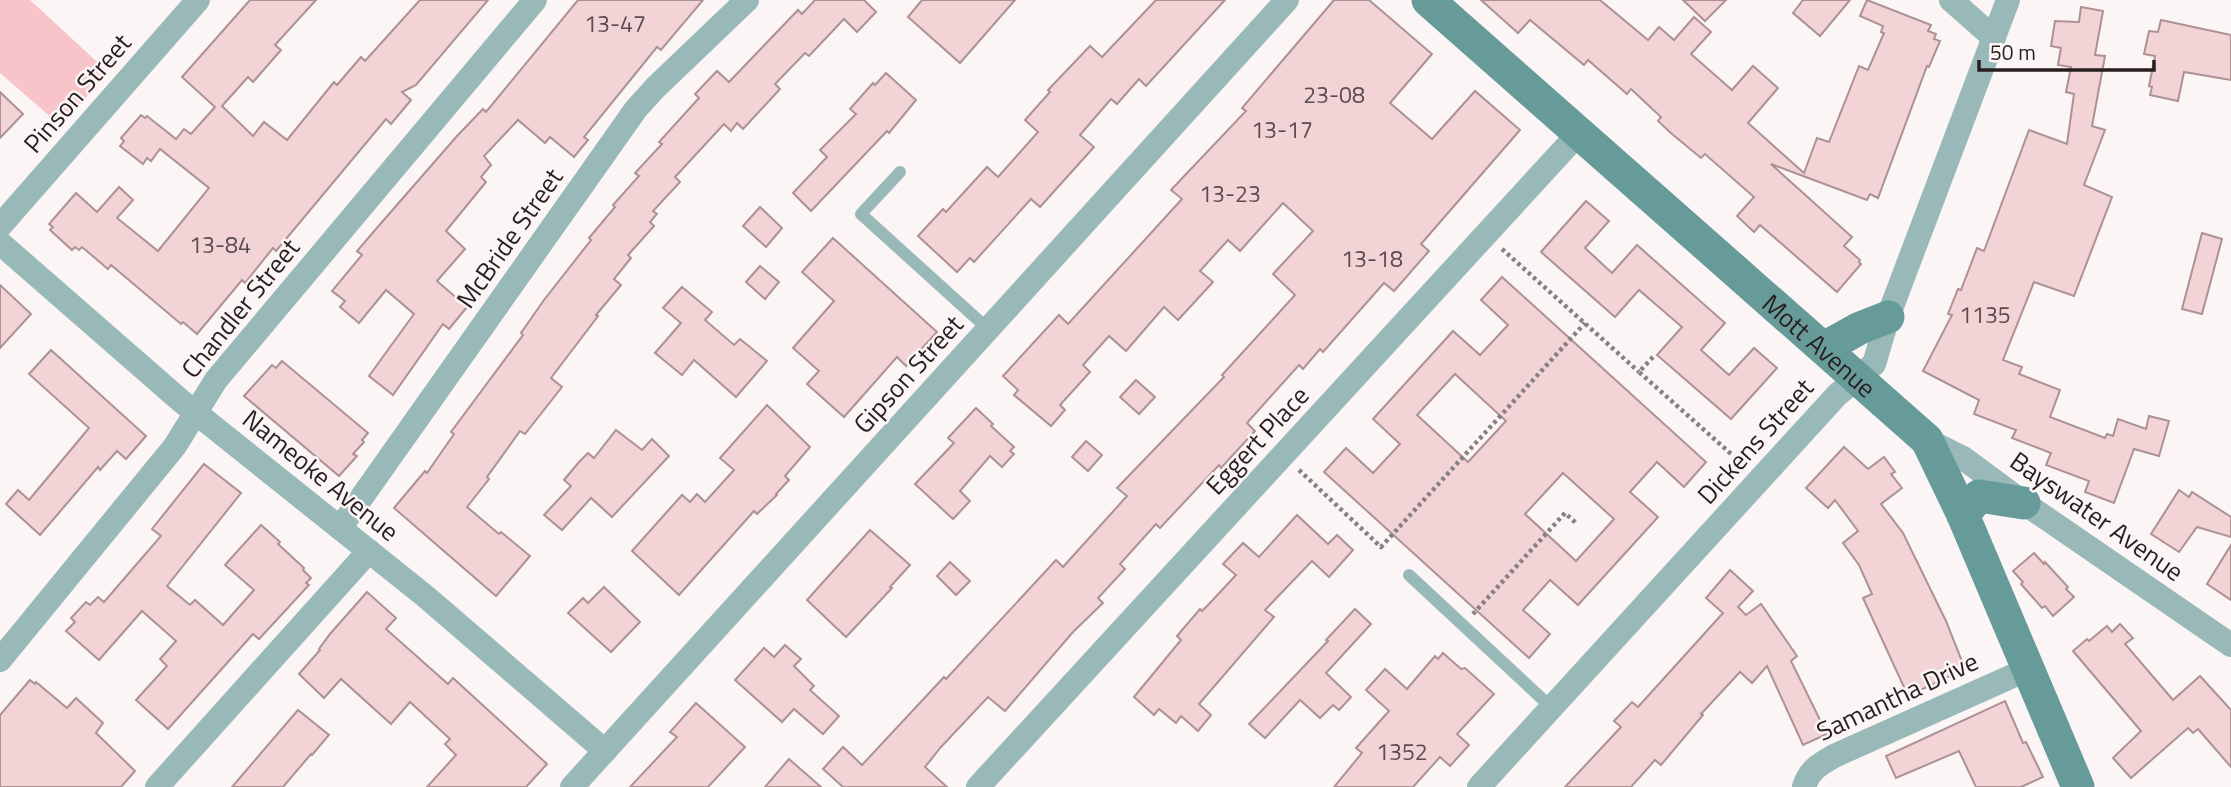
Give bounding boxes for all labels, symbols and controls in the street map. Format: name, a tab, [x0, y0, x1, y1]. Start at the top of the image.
house number: 13-47	[584, 6, 646, 41]
street label: Pinson Street	[14, 25, 140, 161]
scale bar	[1979, 28, 2154, 72]
text: 50 m	[1990, 36, 2036, 68]
house number: 23-08	[1303, 77, 1365, 112]
house number: 13-17	[1251, 112, 1313, 147]
street label: McBride Street	[446, 160, 572, 316]
house number: 13-23	[1199, 176, 1261, 211]
house number: 13-84	[189, 227, 251, 262]
street label: Chandler Street	[171, 230, 309, 386]
house number: 13-18	[1341, 241, 1403, 276]
street label: Mott Avenue	[1754, 284, 1885, 406]
house number: 1135	[1959, 297, 2011, 332]
street label: Gipson Street	[844, 306, 972, 442]
street label: Dickens Street	[1688, 369, 1822, 513]
street label: Eggert Place	[1196, 377, 1318, 503]
street label: Nameoke Avenue	[234, 400, 408, 550]
street label: Bayswater Avenue	[2002, 441, 2192, 591]
street label: Samantha Drive	[1810, 641, 1984, 751]
house number: 1352	[1376, 734, 1428, 769]

